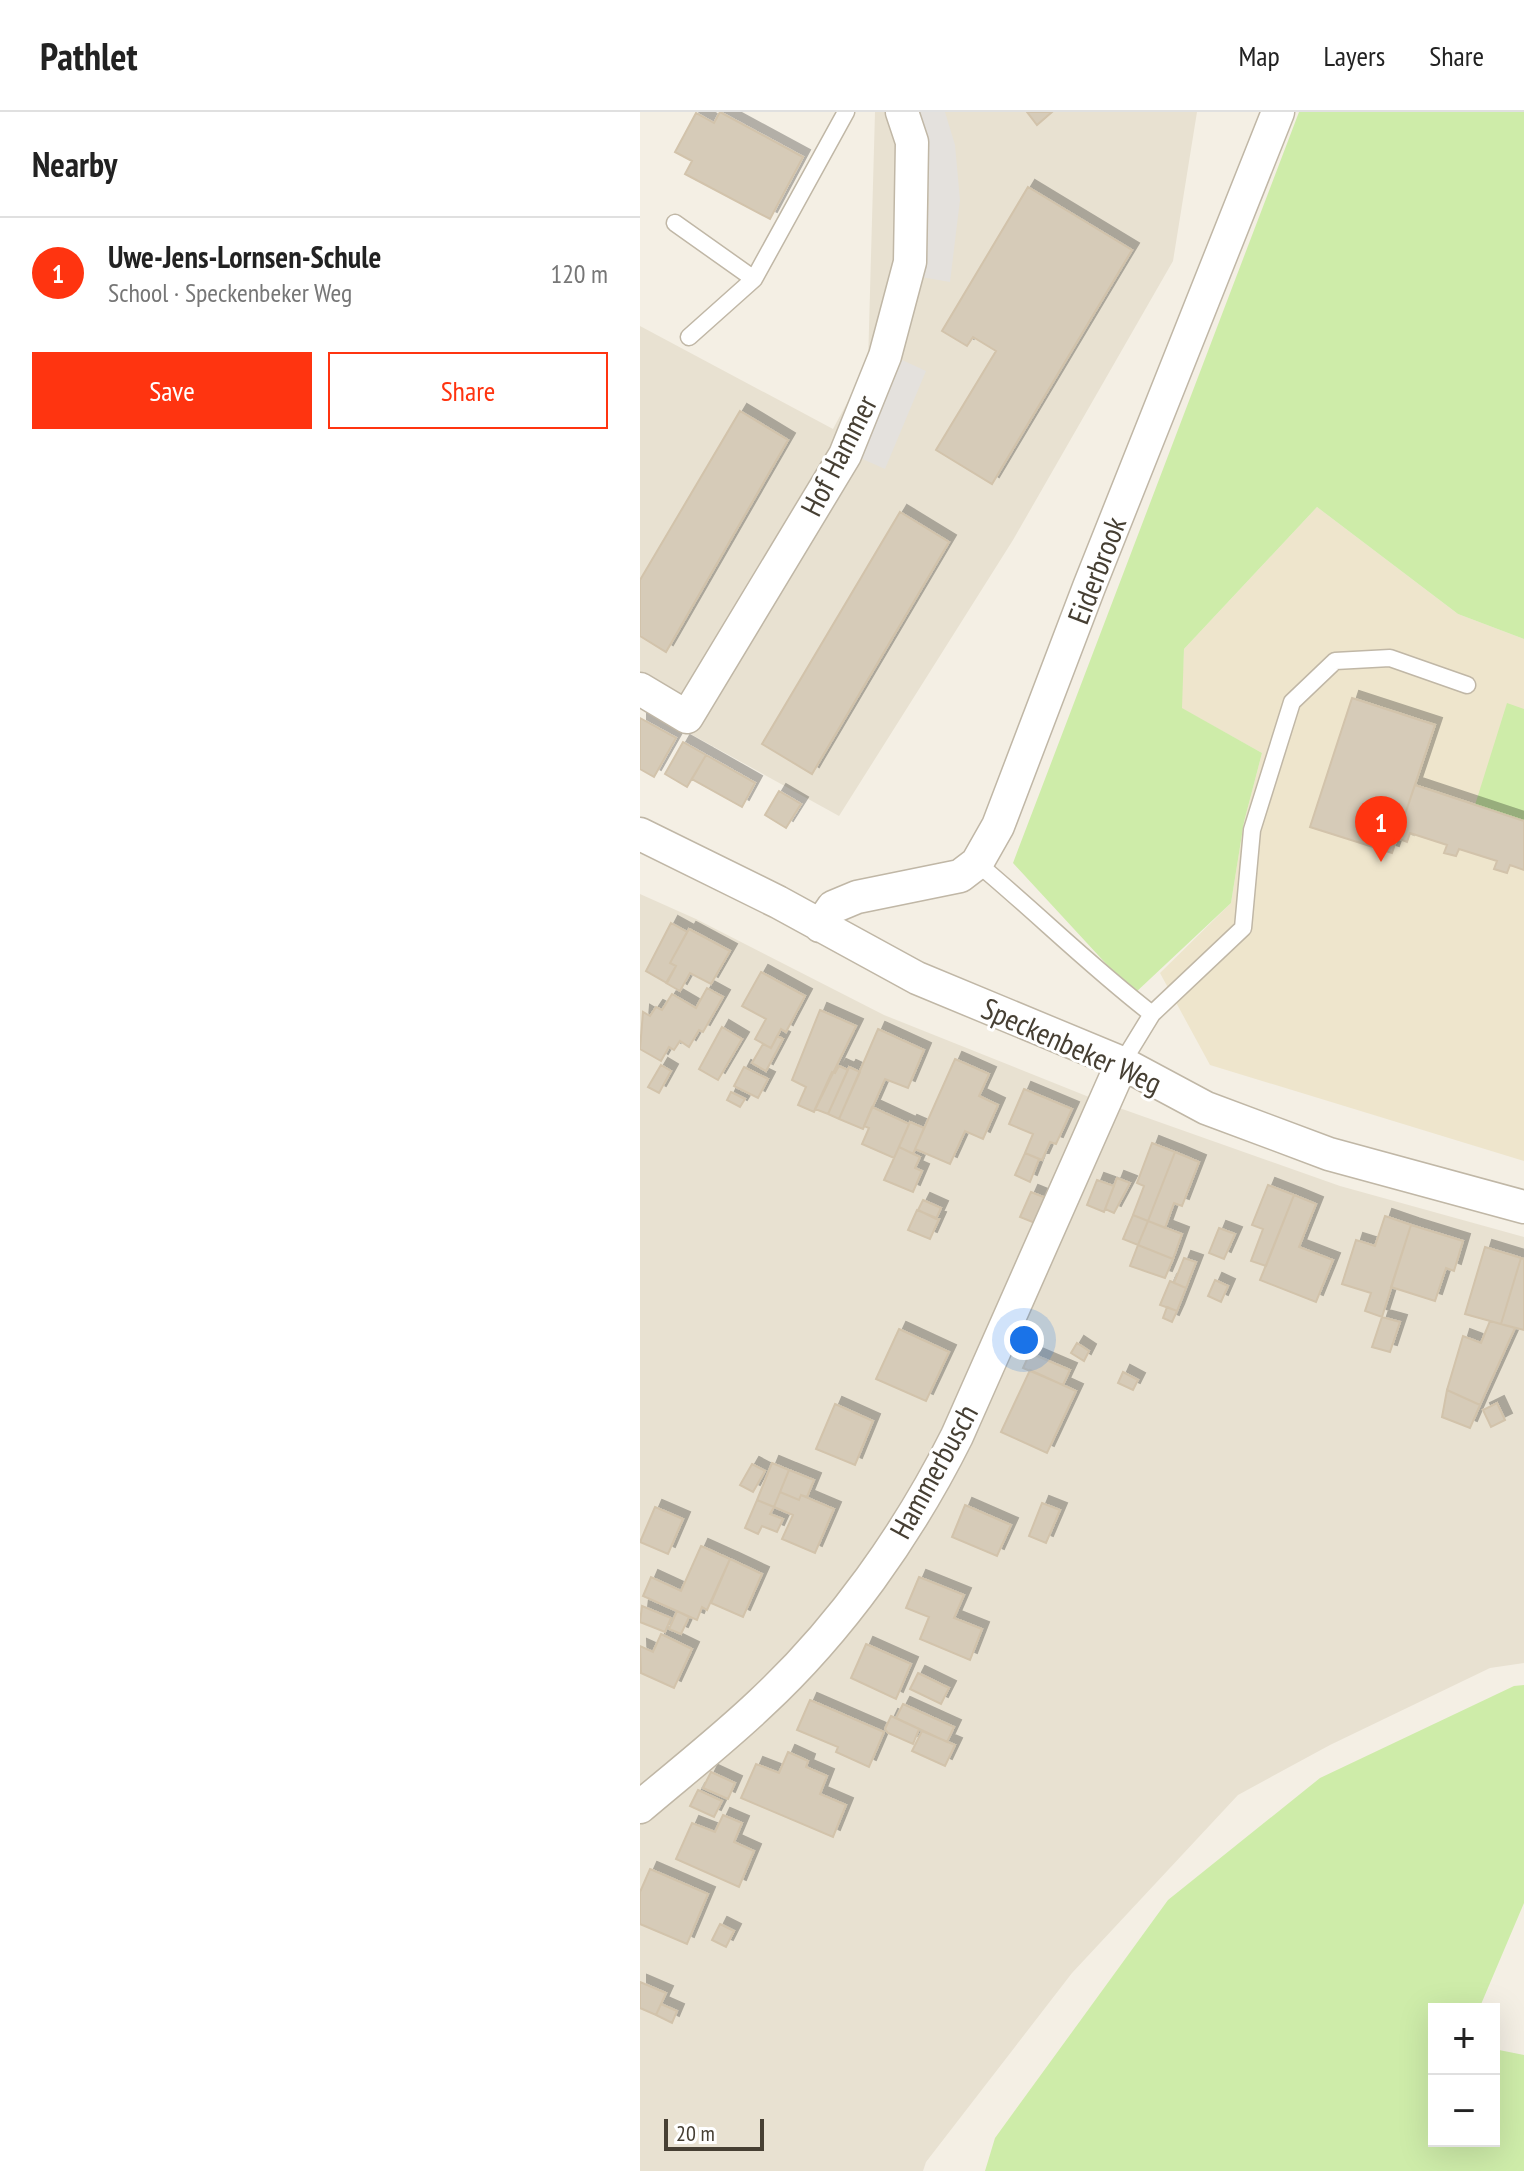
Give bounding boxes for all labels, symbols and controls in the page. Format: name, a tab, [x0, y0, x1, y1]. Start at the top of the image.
text: Pathlet	[40, 31, 138, 80]
text: Map	[1238, 37, 1280, 74]
text: Layers	[1324, 37, 1385, 74]
text: Share	[1429, 37, 1484, 74]
text: Nearby	[32, 142, 117, 186]
text: Uwe-Jens-Lornsen-Schule	[108, 237, 381, 276]
text: 1	[52, 257, 64, 290]
text: 120 m	[550, 257, 608, 290]
text: School · Speckenbeker Weg	[108, 276, 352, 309]
button: Save	[32, 352, 312, 429]
button: Share	[328, 352, 608, 429]
street label: Hof Hammer	[791, 387, 885, 522]
street label: Eiderbrook	[1058, 510, 1134, 629]
pin: 1	[1355, 796, 1407, 862]
street label: Speckenbeker Weg	[976, 988, 1168, 1102]
your location	[1004, 1320, 1044, 1360]
street label: Hammerbusch	[880, 1397, 986, 1545]
map controls	[1428, 2003, 1500, 2147]
button: +	[1428, 2003, 1500, 2075]
button: −	[1428, 2075, 1500, 2147]
scale bar	[664, 2115, 764, 2151]
text: 20 m	[676, 2119, 715, 2147]

